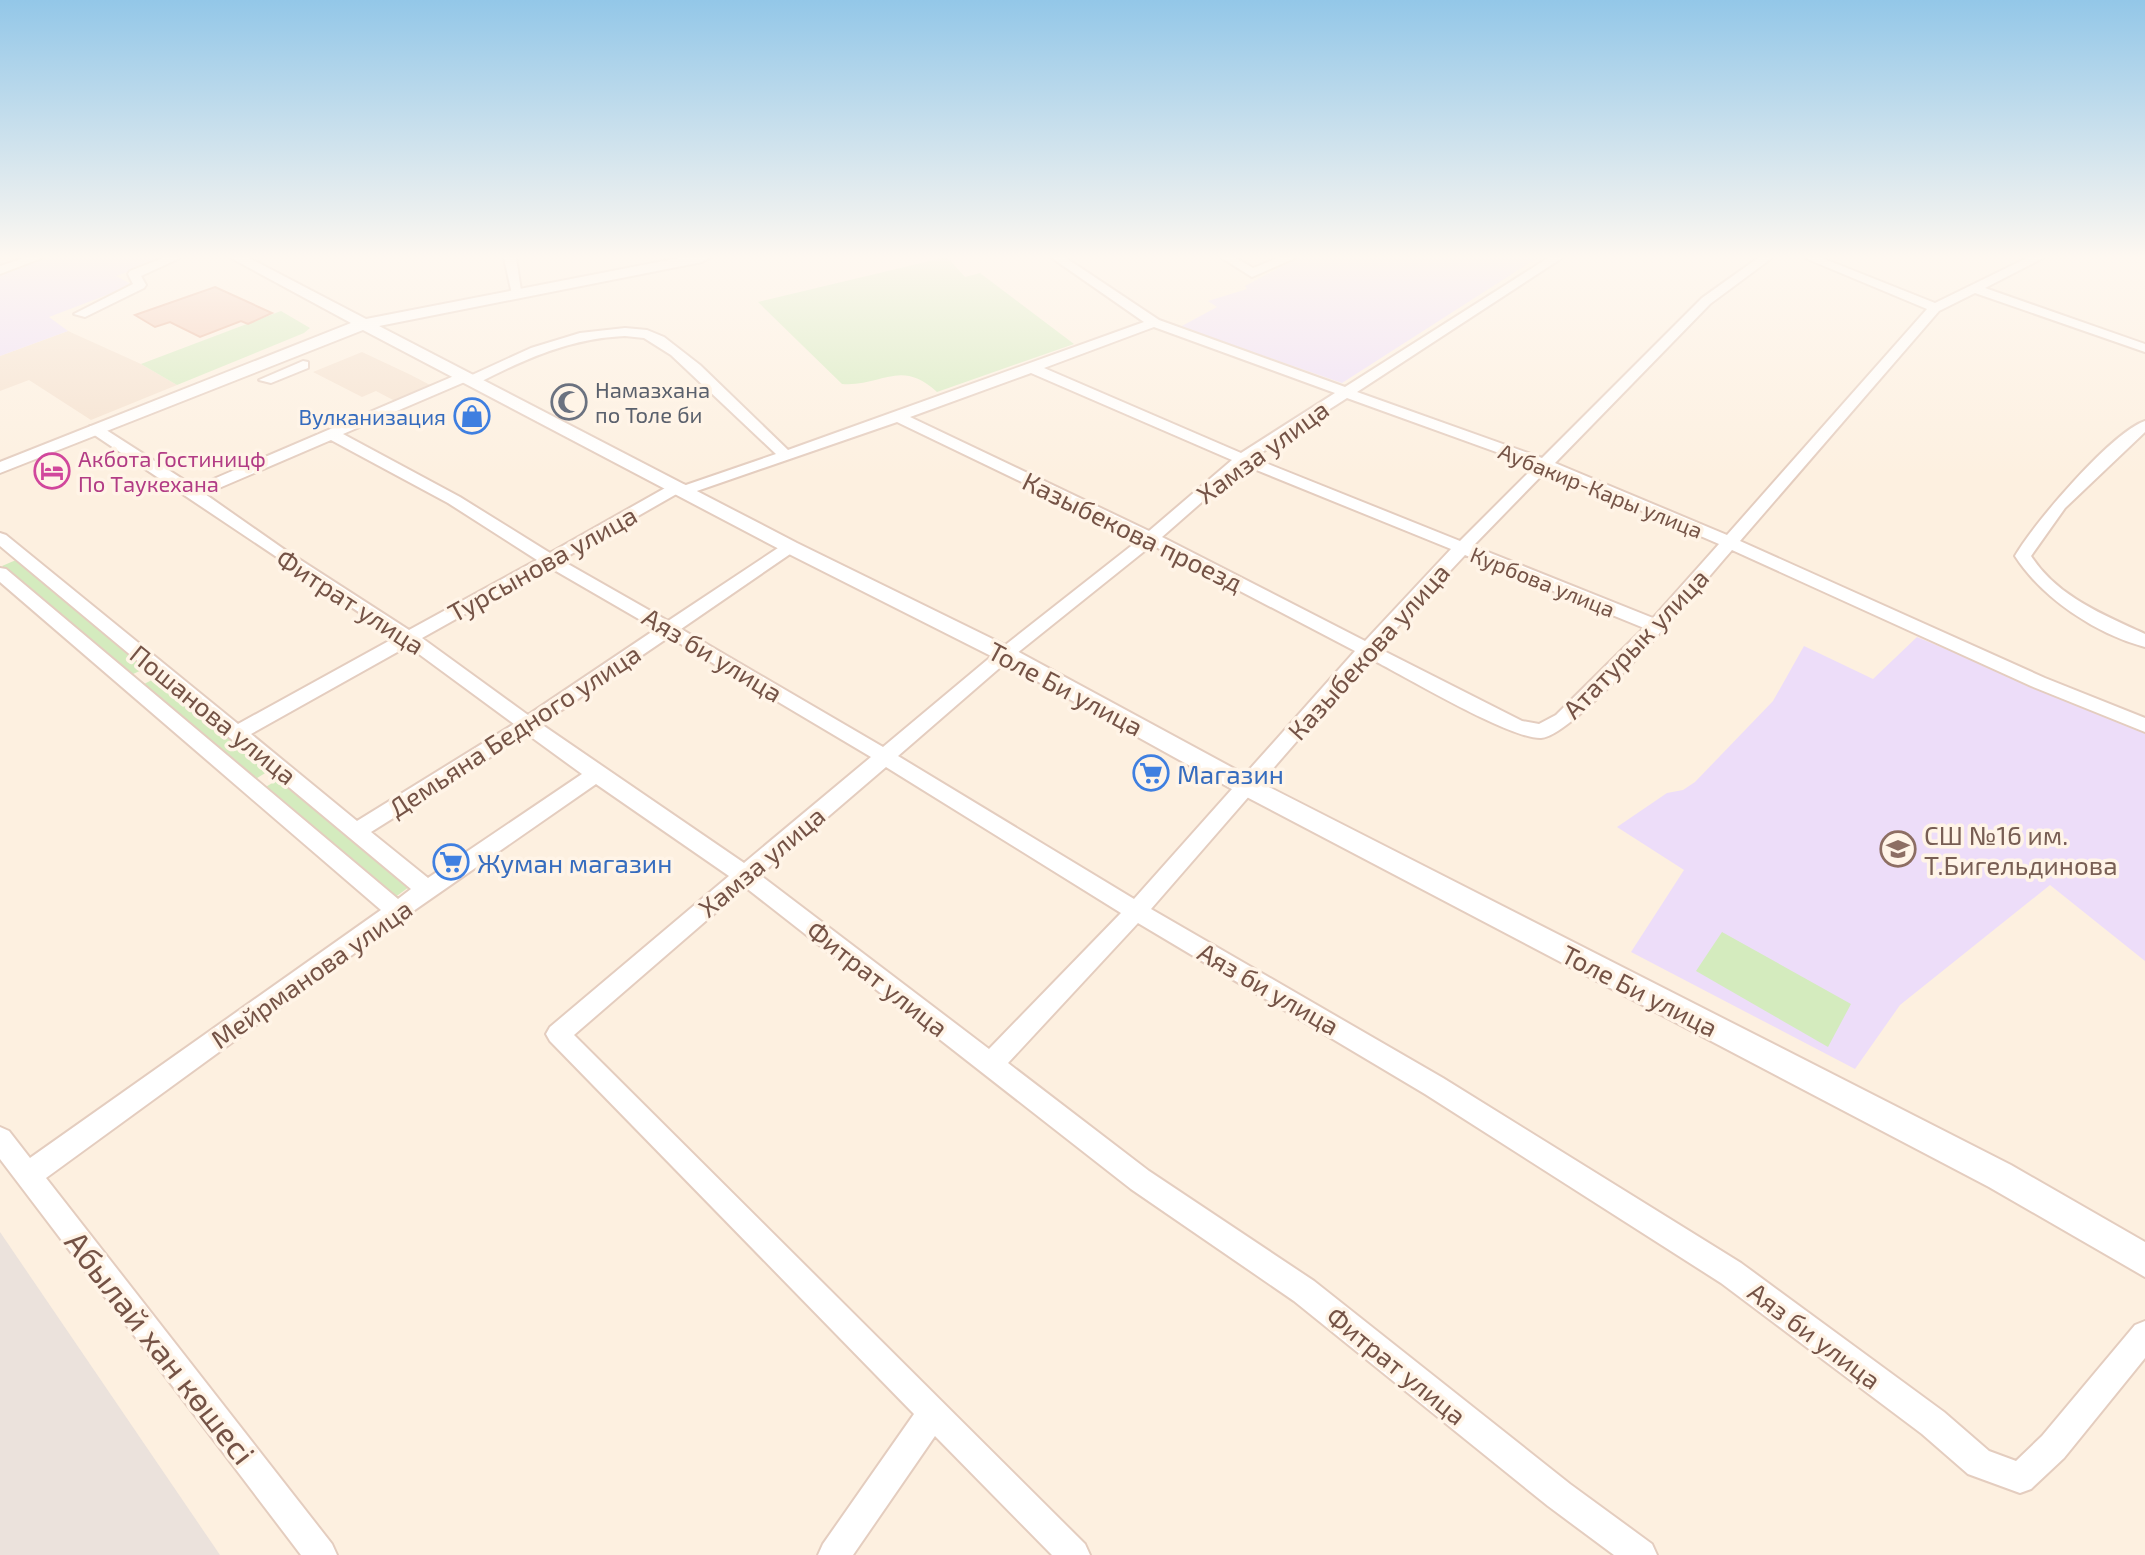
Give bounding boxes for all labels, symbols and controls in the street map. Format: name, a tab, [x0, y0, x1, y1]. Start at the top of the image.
place label: Намазхана по Толе би	[595, 376, 710, 427]
mosque icon: Намазхана по Толе би	[550, 383, 588, 421]
street label: Хамза улица	[1190, 393, 1335, 510]
shop icon: Вулканизация	[453, 397, 491, 435]
place label: Вулканизация	[298, 403, 446, 430]
street label: Аубакир-Кары улица	[1495, 437, 1707, 544]
place label: Акбота Гостиницф По Таукехана	[78, 445, 266, 497]
hotel icon: Акбота Гостиницф По Таукехана	[33, 452, 71, 490]
street label: Казыбекова проезд	[1018, 464, 1248, 598]
street label: Турсынова улица	[442, 498, 642, 629]
street label: Курбова улица	[1467, 540, 1619, 623]
street label: Фитрат улица	[271, 542, 431, 661]
street label: Казыбекова улица	[1281, 556, 1456, 746]
street label: Ататурык улица	[1556, 562, 1715, 725]
street label: Аяз би улица	[637, 600, 789, 709]
street label: Толе Би улица	[983, 634, 1149, 743]
street label: Демьяна Бедного улица	[382, 637, 646, 824]
street label: Пошанова улица	[124, 638, 303, 791]
supermarket icon: Магазин	[1132, 754, 1170, 792]
place label: Магазин	[1177, 758, 1284, 789]
street label: Хамза улица	[692, 799, 831, 924]
place label: СШ №16 им. Т.Бигельдинова	[1924, 819, 2118, 880]
school or university icon: СШ №16 им. Т.Бигельдинова	[1879, 830, 1917, 868]
supermarket icon: Жуман магазин	[432, 843, 470, 881]
place label: Жуман магазин	[477, 847, 672, 879]
street label: Мейрманова улица	[205, 892, 418, 1055]
street label: Фитрат улица	[801, 913, 955, 1043]
street label: Аяз би улица	[1193, 935, 1345, 1042]
street label: Толе Би улица	[1557, 937, 1723, 1043]
street label: Абылай хан көшесі	[58, 1223, 264, 1471]
street label: Аяз би улица	[1742, 1275, 1887, 1396]
street label: Фитрат улица	[1321, 1299, 1473, 1431]

